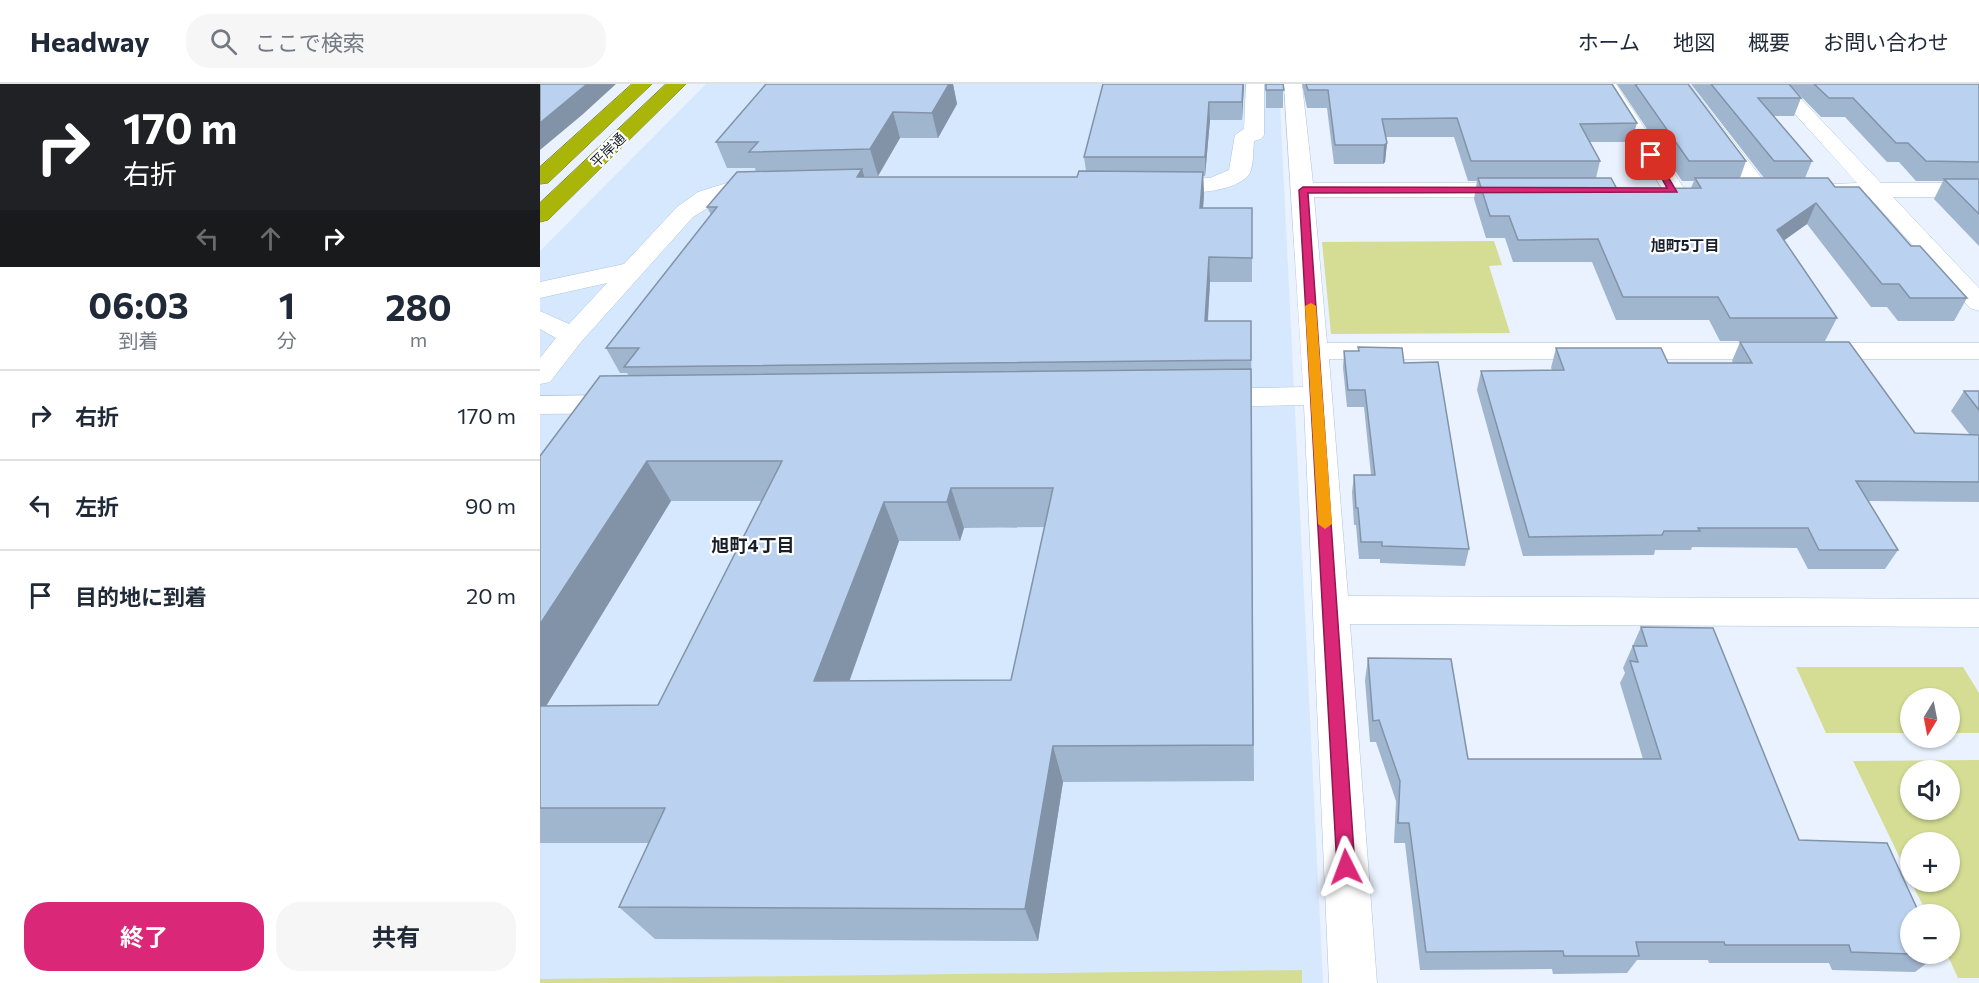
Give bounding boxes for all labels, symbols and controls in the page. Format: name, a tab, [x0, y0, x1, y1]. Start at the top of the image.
search box	[186, 14, 606, 68]
text: Headway	[30, 24, 150, 58]
icon: search	[207, 25, 240, 58]
text: ここで検索	[255, 29, 365, 56]
text: ホーム	[1578, 29, 1640, 54]
text: 地図	[1673, 29, 1715, 54]
text: 概要	[1748, 29, 1790, 54]
text: お問い合わせ	[1823, 29, 1949, 54]
text: 170 m	[123, 101, 237, 153]
icon: right	[24, 108, 102, 186]
street label: 平岸通	[587, 129, 629, 170]
pin	[1625, 129, 1676, 180]
icon: arrive	[1634, 138, 1667, 171]
text: 右折	[123, 157, 177, 190]
icon: left	[191, 222, 224, 255]
icon: ahead	[254, 222, 287, 255]
icon: right	[317, 222, 350, 255]
district label: 旭町5丁目	[1651, 236, 1719, 254]
text: 06:03	[88, 282, 189, 326]
text: 1	[279, 282, 295, 326]
text: 280	[385, 284, 452, 328]
text: m	[410, 327, 427, 351]
text: 到着	[118, 328, 158, 352]
text: 分	[277, 328, 297, 352]
icon: right	[24, 399, 57, 432]
text: 170 m	[457, 402, 516, 429]
text: 右折	[75, 403, 119, 430]
icon: left	[24, 489, 57, 522]
text: 90 m	[465, 492, 516, 519]
text: 左折	[75, 493, 119, 520]
district label: 旭町4丁目	[711, 534, 795, 556]
icon: arrive	[24, 579, 57, 612]
text: 20 m	[466, 582, 516, 609]
text: 目的地に到着	[75, 583, 207, 610]
north arrow	[1900, 688, 1960, 748]
map controls	[1900, 688, 1960, 964]
button: sound	[1900, 760, 1960, 820]
button: +	[1900, 832, 1960, 892]
position arrow	[1314, 835, 1378, 899]
button: 終了	[24, 902, 264, 971]
button: 共有	[276, 902, 516, 971]
button: −	[1900, 904, 1960, 964]

